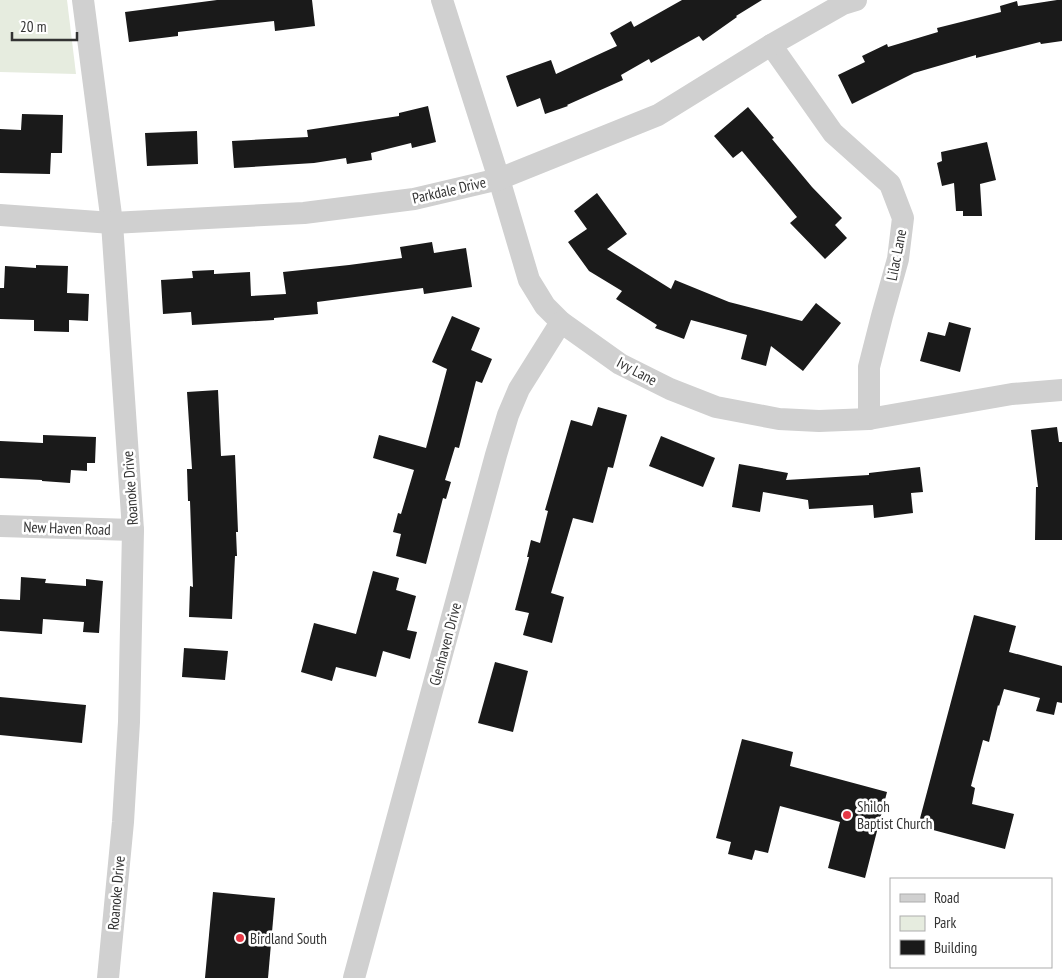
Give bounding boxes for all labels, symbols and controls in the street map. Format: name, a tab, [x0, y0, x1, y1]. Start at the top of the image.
scale bar	[12, 10, 78, 42]
text: 20 m	[20, 17, 46, 36]
street label: Parkdale Drive	[410, 172, 488, 208]
street label: Lilac Lane	[882, 228, 910, 282]
street label: Ivy Lane	[614, 353, 660, 389]
street label: Roanoke Drive	[118, 450, 142, 526]
street label: New Haven Road	[23, 517, 111, 539]
street label: Glenhaven Drive	[425, 600, 465, 688]
place label: Shiloh Baptist Church	[857, 797, 932, 833]
marker: Shiloh Baptist Church	[841, 809, 853, 821]
street label: Roanoke Drive	[103, 855, 129, 931]
legend	[890, 878, 1052, 968]
text: Road	[934, 888, 960, 907]
text: Park	[934, 913, 956, 932]
place label: Birdland South	[250, 929, 327, 948]
marker: Birdland South	[234, 932, 246, 944]
text: Building	[934, 938, 977, 957]

